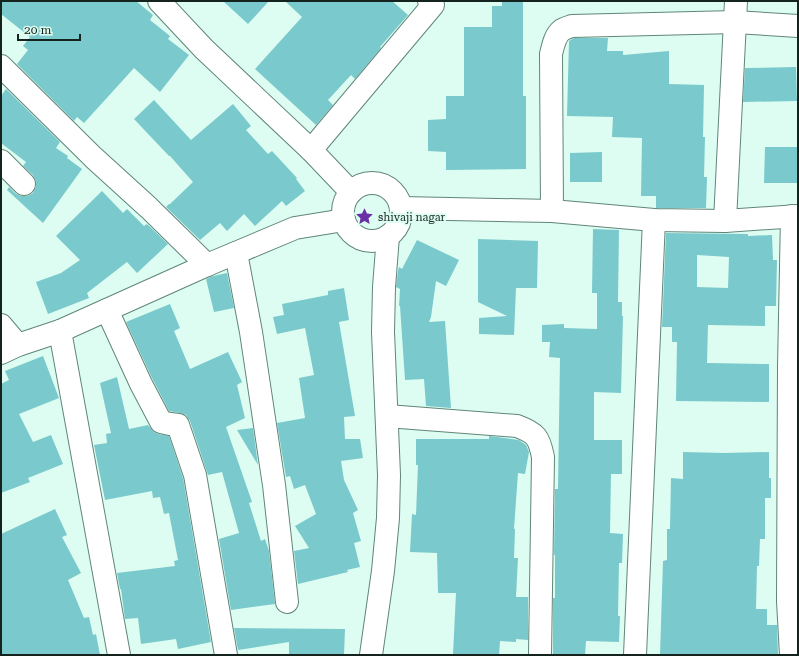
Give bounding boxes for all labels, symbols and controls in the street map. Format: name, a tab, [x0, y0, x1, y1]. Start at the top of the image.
scale bar	[18, 16, 80, 42]
text: 20 m	[24, 23, 51, 37]
place icon: shivaji nagar	[355, 207, 375, 227]
place label: shivaji nagar	[378, 211, 446, 224]

